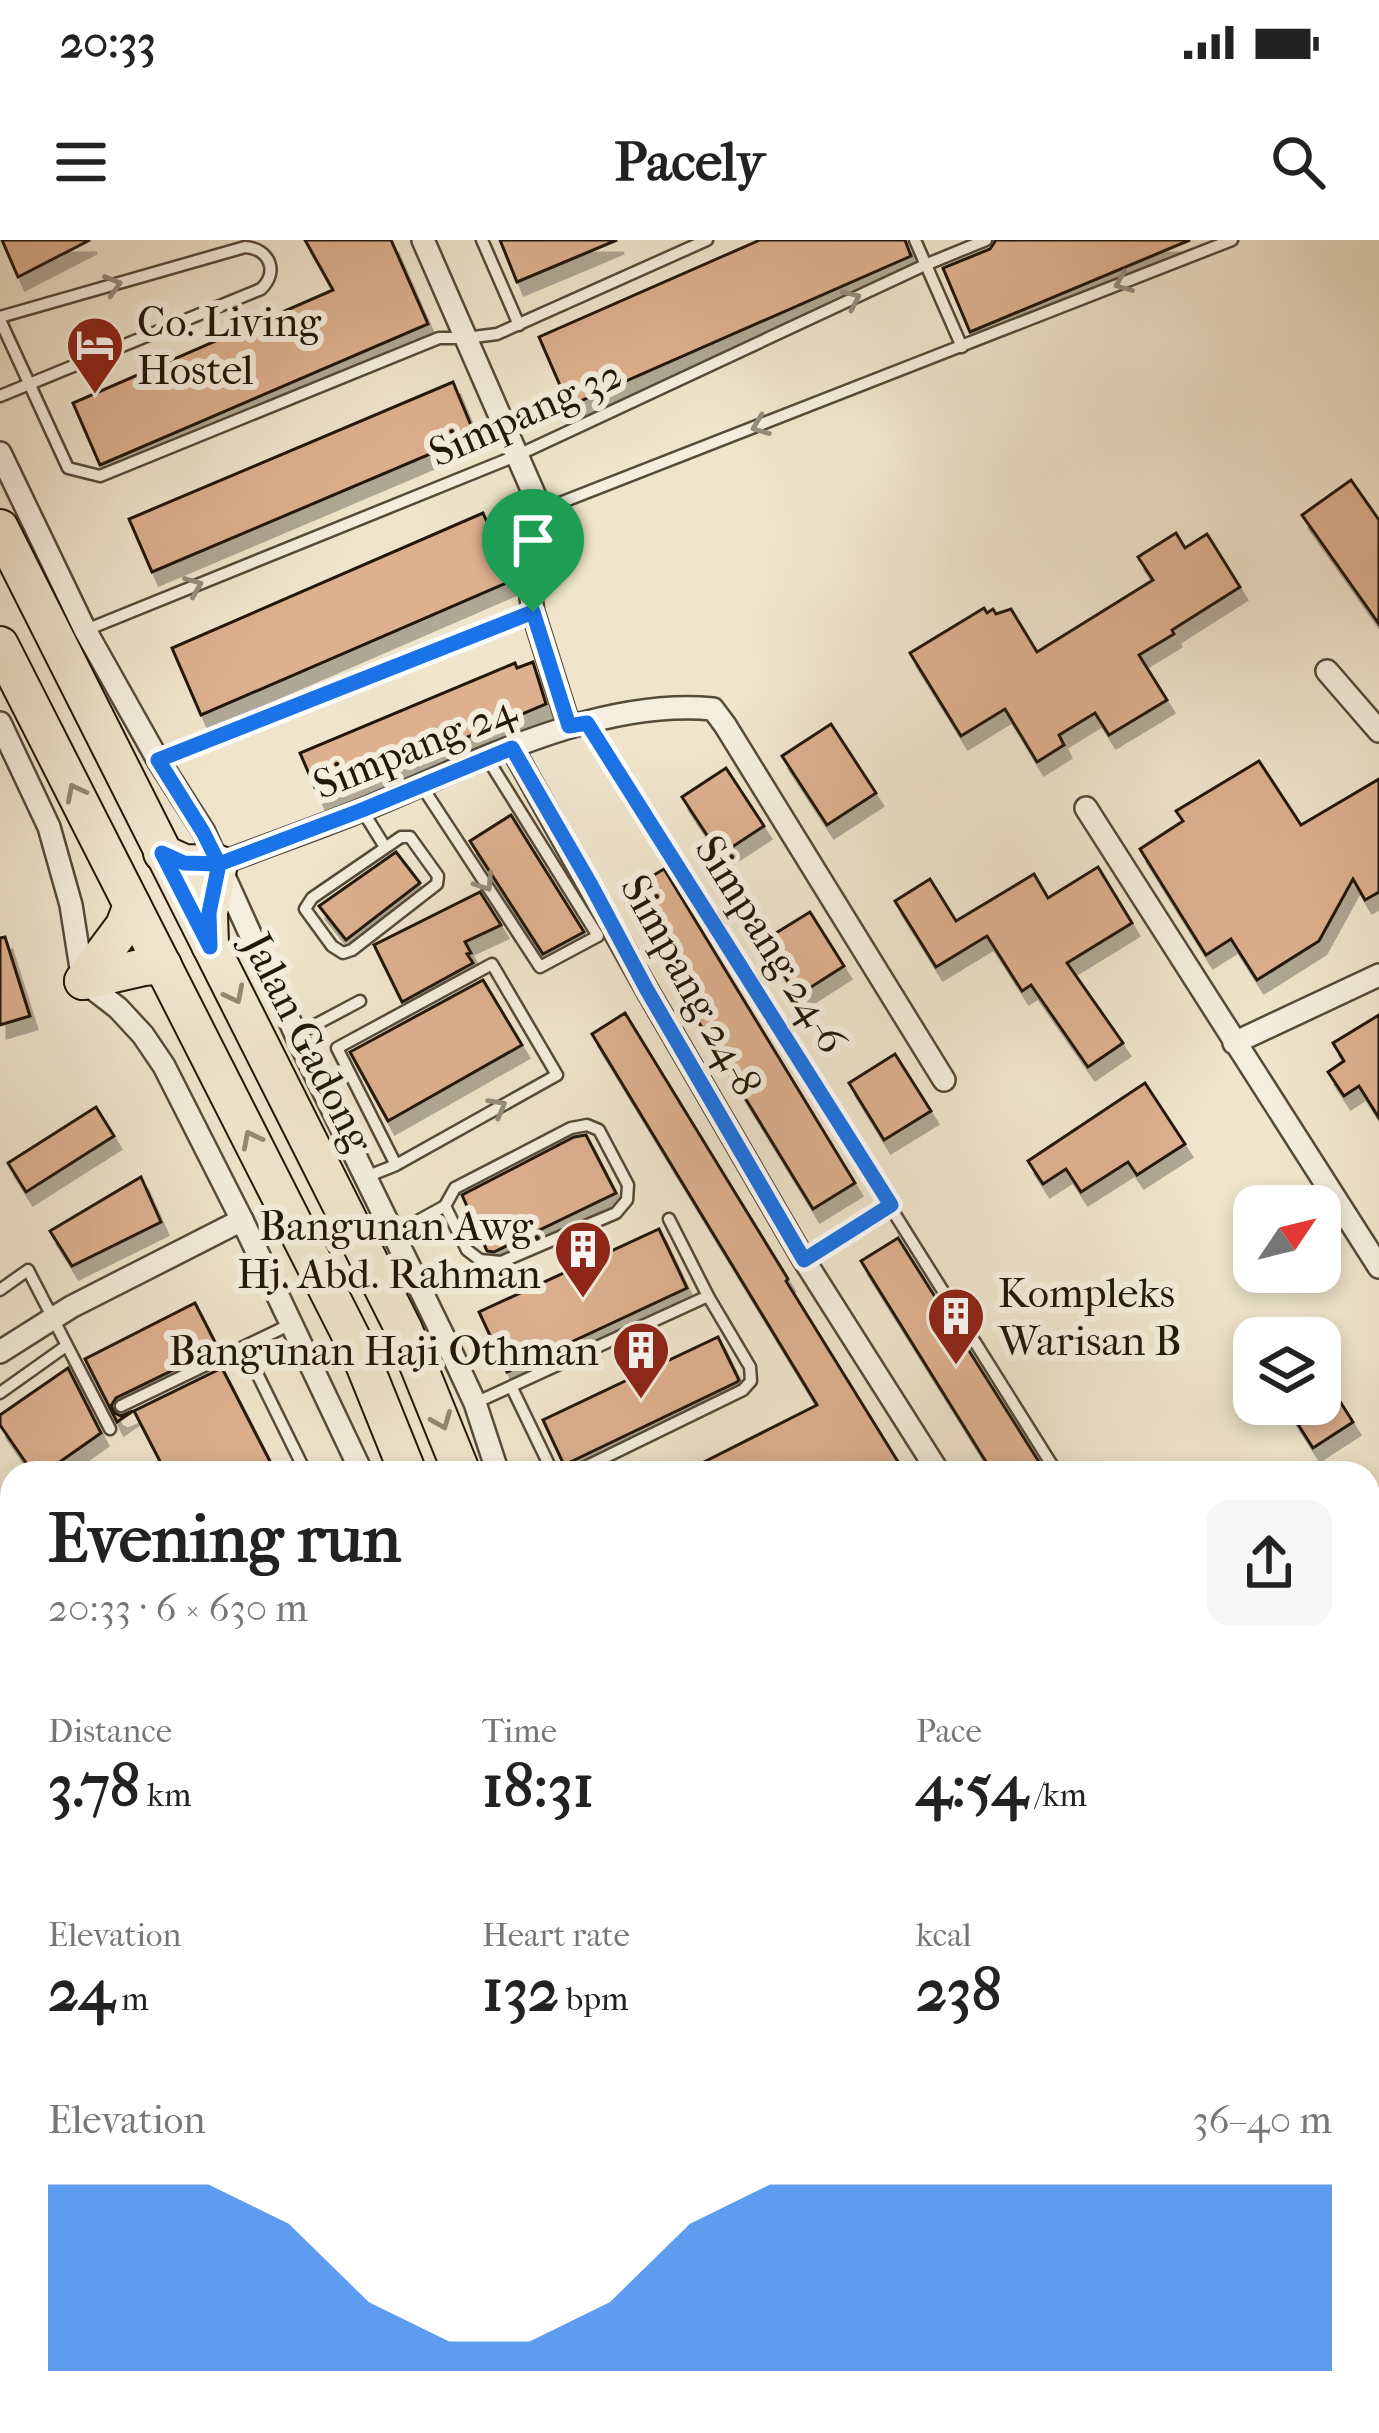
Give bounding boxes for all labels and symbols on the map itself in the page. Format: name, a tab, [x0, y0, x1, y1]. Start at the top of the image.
one-way arrow	[1114, 269, 1135, 294]
one-way arrow	[102, 274, 122, 299]
one-way arrow	[840, 290, 861, 313]
place label: Co. Living Hostel	[137, 298, 322, 395]
hotel icon: Co. Living Hostel	[64, 314, 126, 396]
street label: Simpang 32	[422, 349, 630, 478]
one-way arrow	[750, 411, 771, 436]
pin	[482, 489, 584, 612]
one-way arrow	[182, 576, 203, 600]
street label: Simpang 24	[307, 684, 524, 810]
one-way arrow	[66, 782, 89, 804]
street label: Simpang 24-6	[685, 827, 857, 1063]
street label: Simpang 24-8	[610, 867, 772, 1105]
one-way arrow	[471, 870, 493, 892]
street label: Jalan Gadong	[230, 923, 384, 1161]
one-way arrow	[220, 982, 243, 1004]
one-way arrow	[485, 1099, 506, 1122]
one-way arrow	[243, 1130, 266, 1152]
north arrow	[1233, 1185, 1341, 1293]
place label: Bangunan Awg. Hj. Abd. Rahman	[237, 1202, 541, 1299]
building icon: Bangunan Awg. Hj. Abd. Rahman	[552, 1218, 614, 1300]
place label: Kompleks Warisan B	[997, 1269, 1182, 1366]
building icon: Kompleks Warisan B	[925, 1285, 987, 1367]
building icon: Bangunan Haji Othman	[610, 1319, 672, 1401]
place label: Bangunan Haji Othman	[168, 1327, 599, 1376]
one-way arrow	[428, 1409, 453, 1430]

